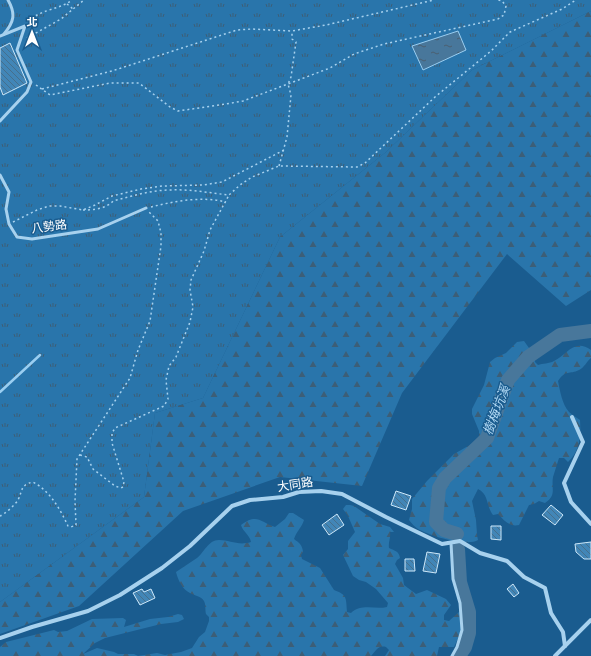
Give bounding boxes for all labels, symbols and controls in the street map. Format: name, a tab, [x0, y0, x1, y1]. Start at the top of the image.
north arrow	[12, 12, 52, 52]
text: 北	[27, 14, 38, 29]
street label: 八勢路	[30, 215, 68, 237]
water label: 樹梅坑溪	[478, 381, 514, 438]
street label: 大同路	[276, 473, 314, 495]

